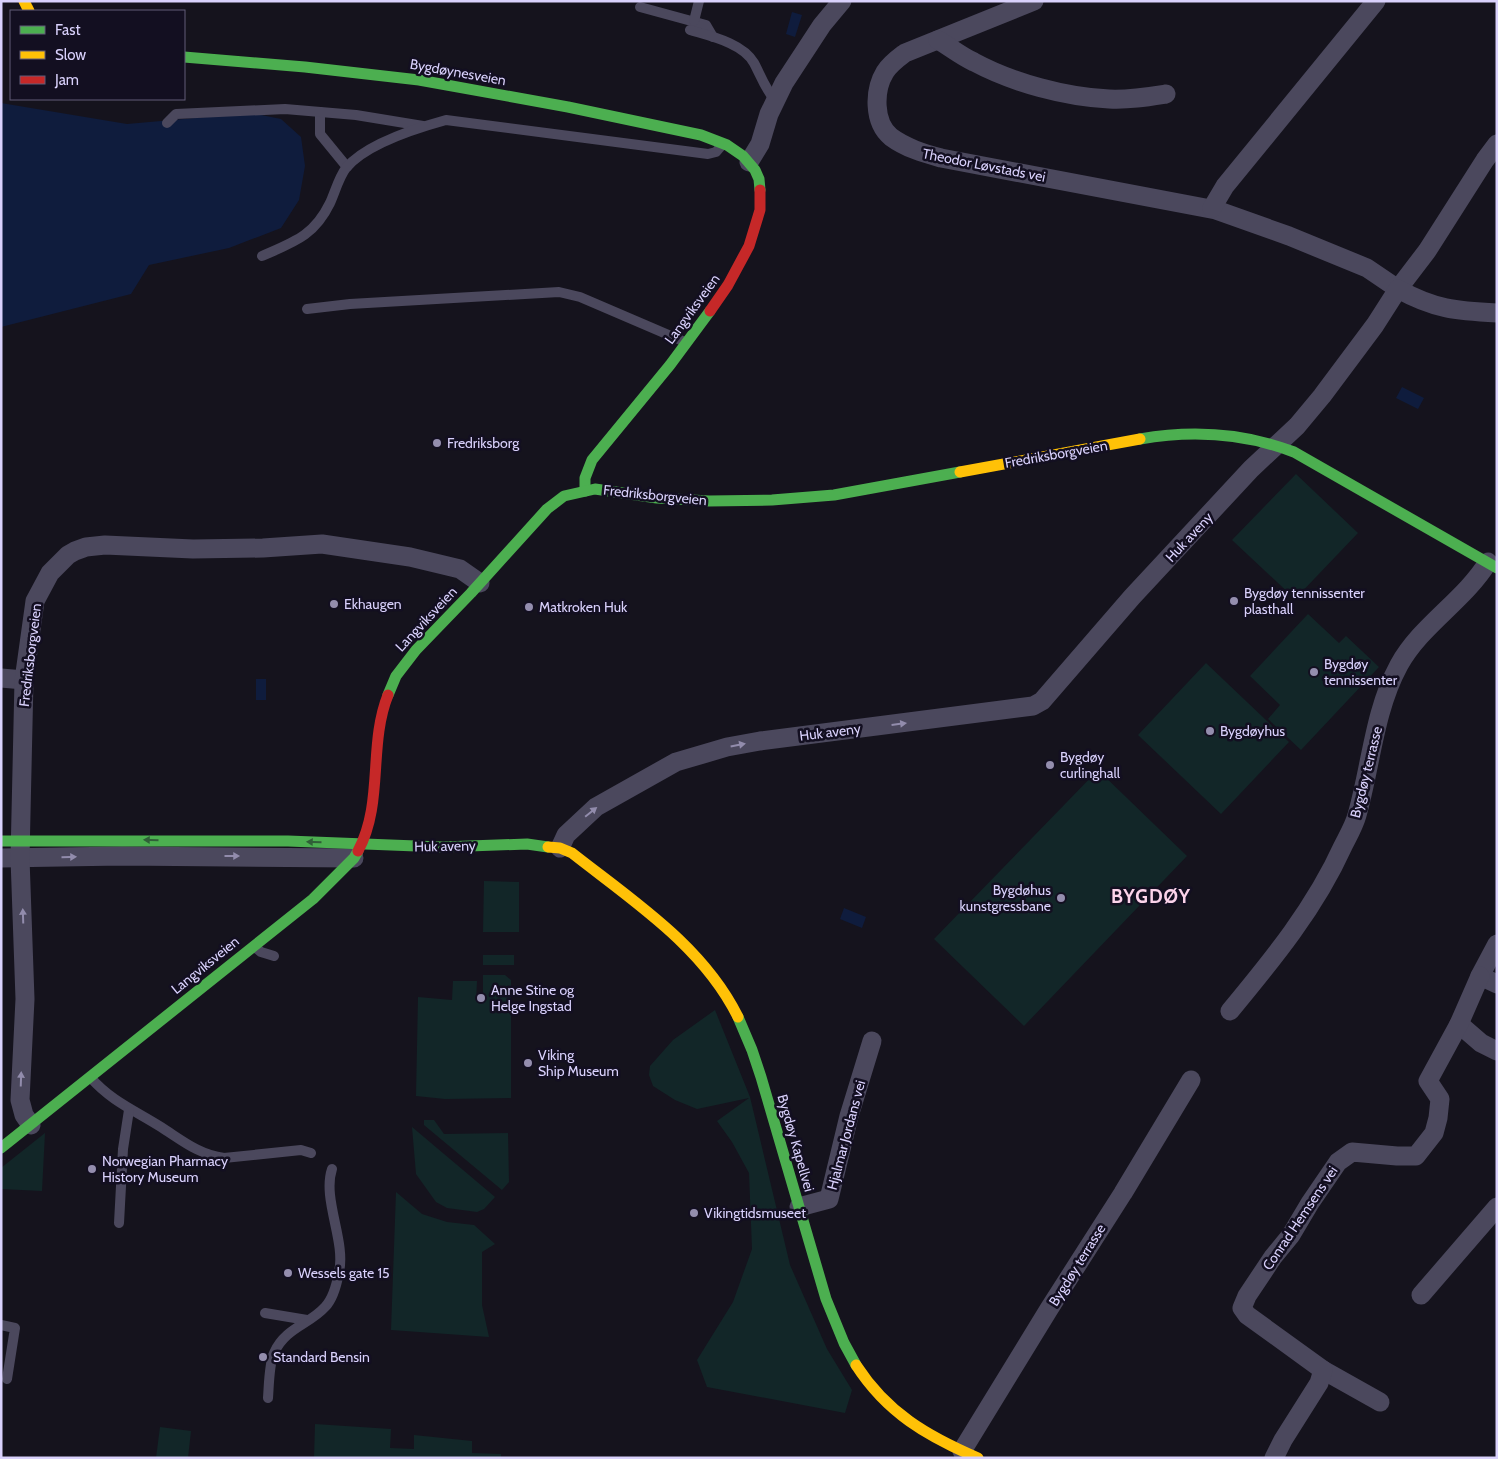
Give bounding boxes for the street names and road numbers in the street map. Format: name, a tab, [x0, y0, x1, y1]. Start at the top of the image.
street label: Bygdøynesveien	[409, 55, 508, 89]
street label: Theodor Løvstads vei	[921, 144, 1047, 186]
street label: Langviksveien	[661, 270, 724, 348]
street label: Fredriksborgveien	[1003, 436, 1109, 472]
street label: Fredriksborgveien	[602, 481, 708, 509]
street label: Huk aveny	[1161, 508, 1217, 566]
street label: Langviksveien	[391, 583, 461, 655]
street label: Fredriksborgveien	[15, 602, 45, 708]
street label: Huk aveny	[798, 719, 862, 745]
street label: Bygdøy terrasse	[1346, 724, 1386, 820]
street label: Huk aveny	[414, 836, 476, 856]
street label: Langviksveien	[167, 932, 243, 998]
street label: Hjalmar Jordans vei	[823, 1078, 869, 1192]
street label: Bygdøy Kapellvei	[773, 1092, 819, 1194]
street label: Conrad Hemsens vei	[1259, 1162, 1342, 1273]
street label: Bygdøy terrasse	[1045, 1221, 1109, 1309]

